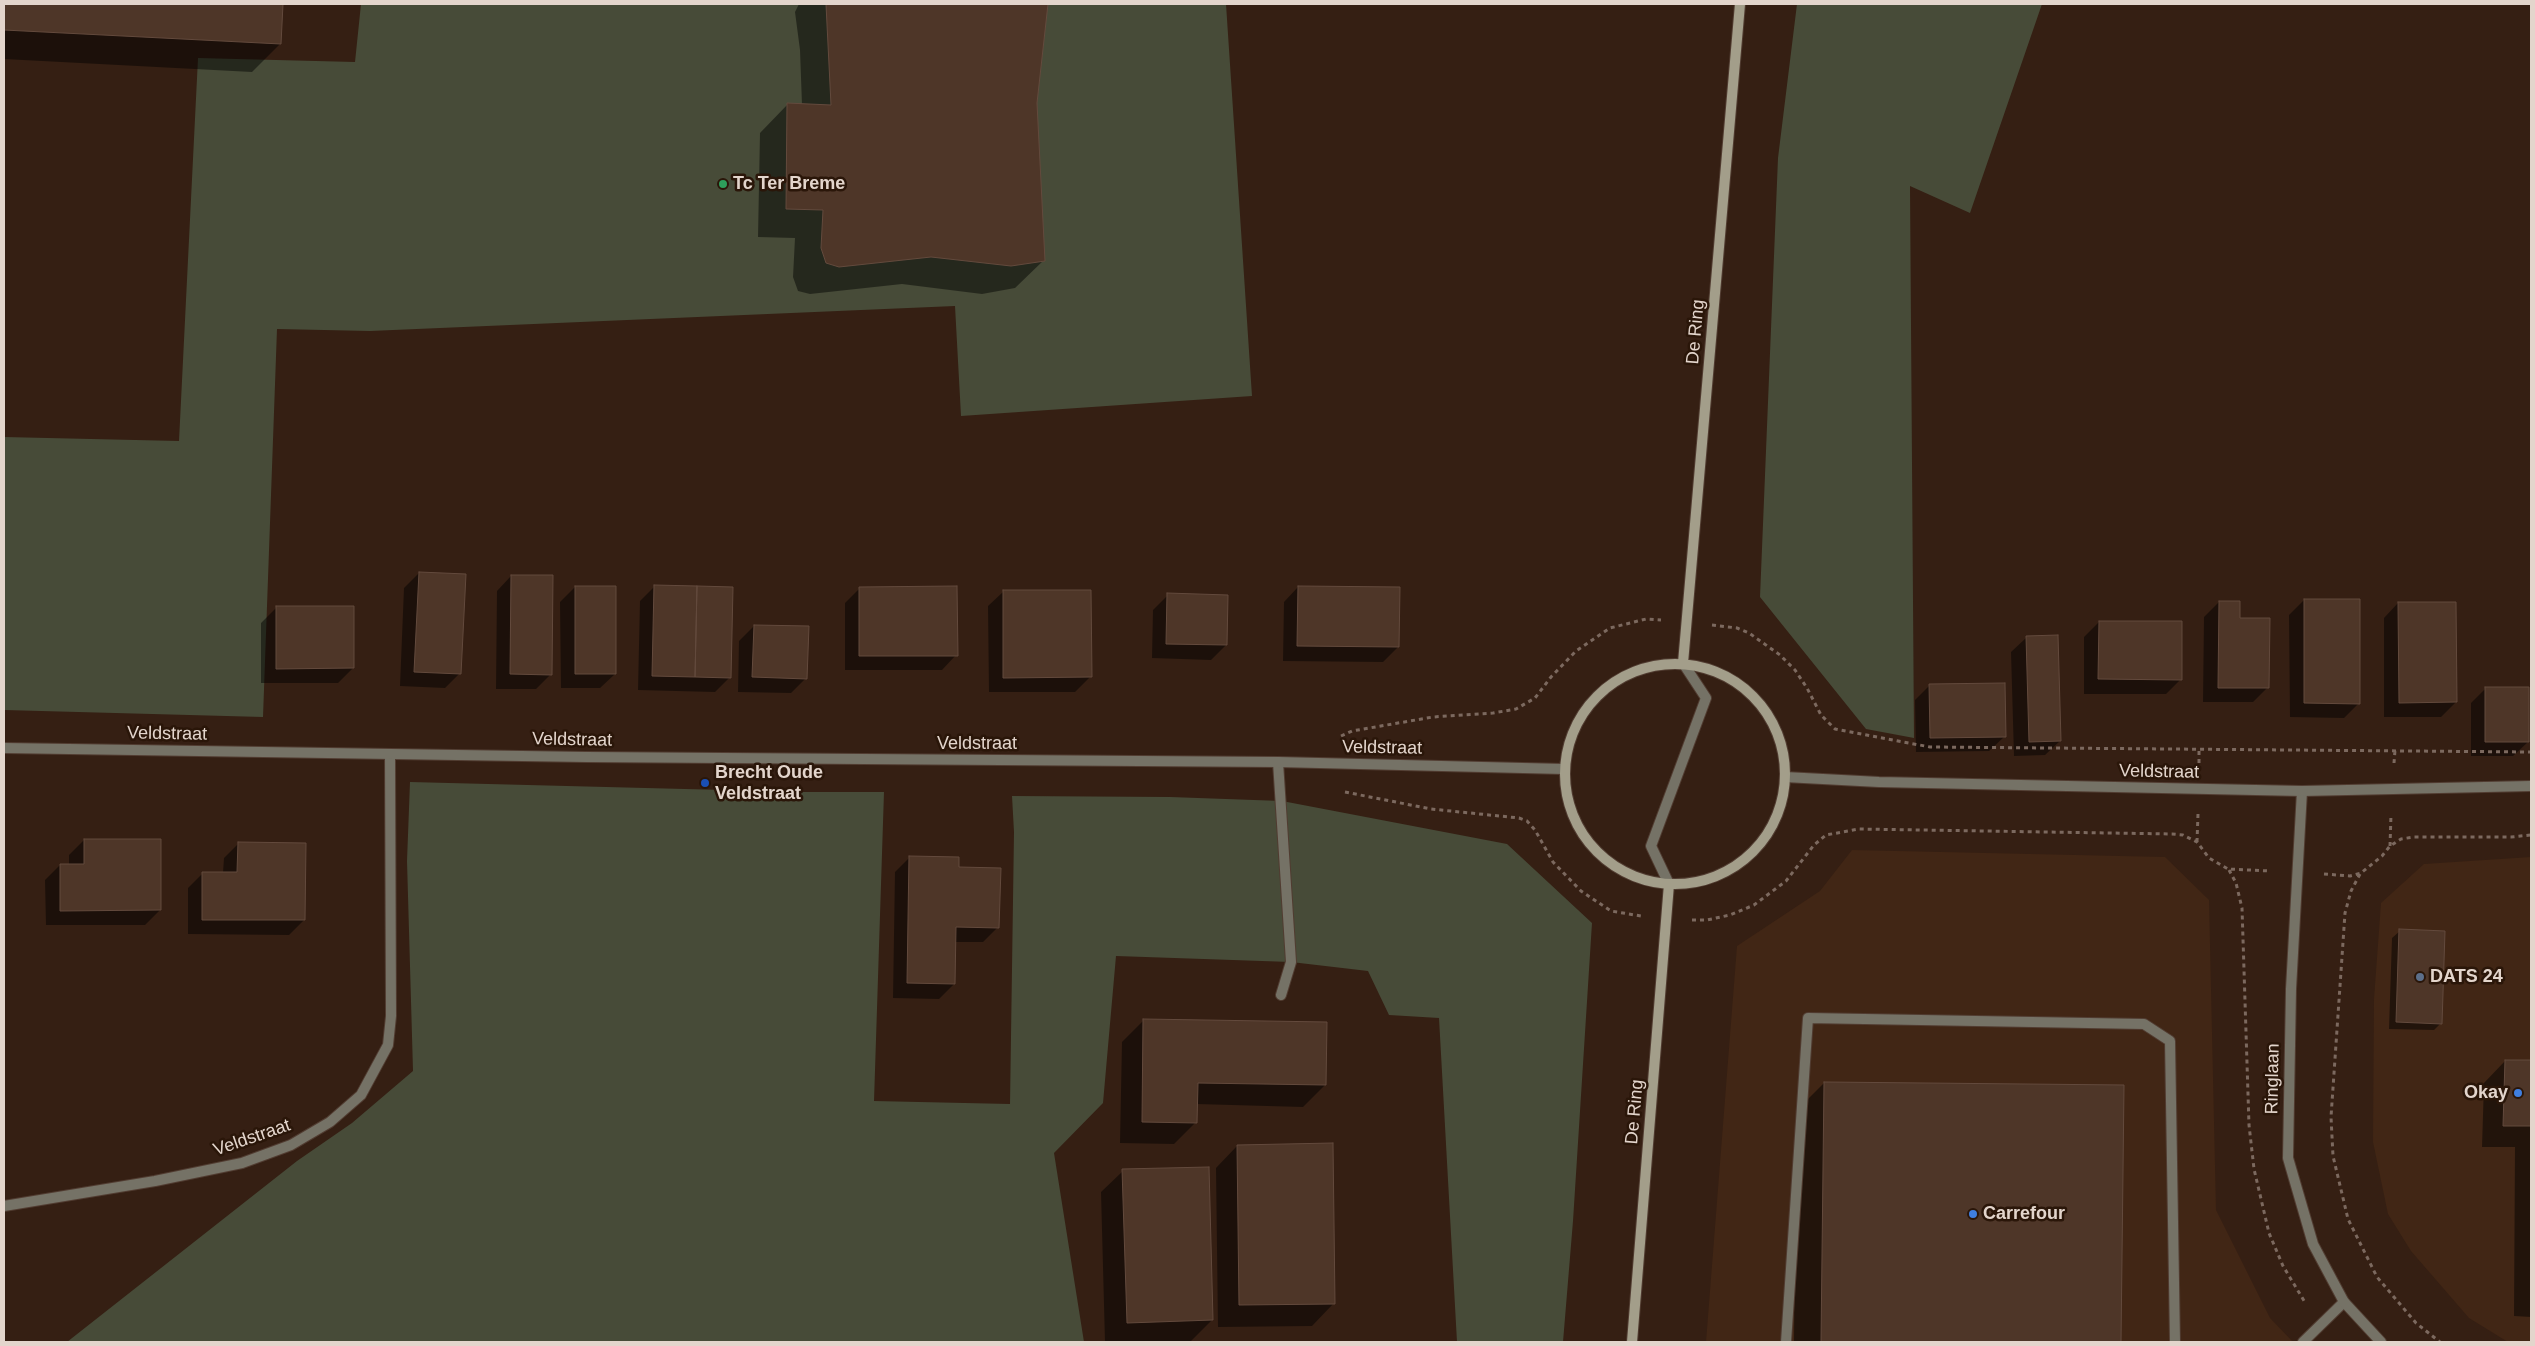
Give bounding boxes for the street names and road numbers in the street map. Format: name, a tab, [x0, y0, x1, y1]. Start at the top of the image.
street label: De Ring	[1682, 299, 1710, 365]
street label: Veldstraat	[127, 723, 207, 745]
street label: Veldstraat	[532, 729, 612, 751]
street label: Veldstraat	[937, 733, 1017, 755]
street label: Veldstraat	[1342, 737, 1422, 759]
street label: Veldstraat	[2119, 761, 2199, 783]
street label: Ringlaan	[2262, 1043, 2284, 1115]
street label: De Ring	[1621, 1079, 1649, 1145]
street label: Veldstraat	[211, 1115, 293, 1161]

